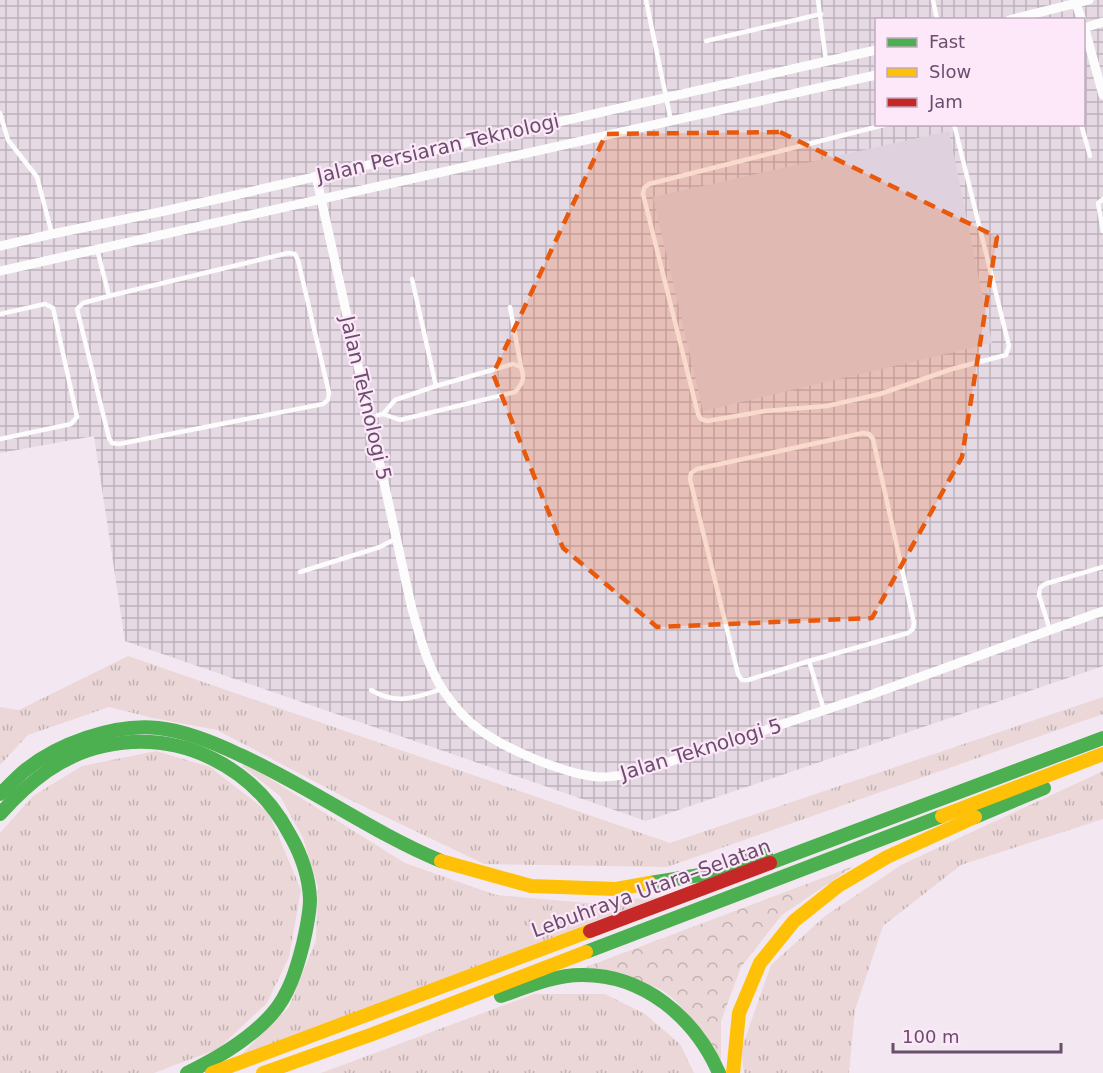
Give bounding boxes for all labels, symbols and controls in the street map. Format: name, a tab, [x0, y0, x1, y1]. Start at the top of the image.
legend	[875, 18, 1085, 126]
text: Fast	[929, 31, 965, 52]
text: Slow	[929, 61, 971, 82]
text: Jam	[928, 91, 963, 112]
street label: Jalan Persiaran Teknologi	[312, 108, 562, 188]
street label: Jalan Teknologi 5	[335, 312, 397, 482]
street label: Jalan Teknologi 5	[615, 713, 785, 786]
street label: Lebuhraya Utara–Selatan	[528, 833, 774, 943]
scale bar	[893, 1016, 1061, 1054]
text: 100 m	[902, 1026, 960, 1047]

